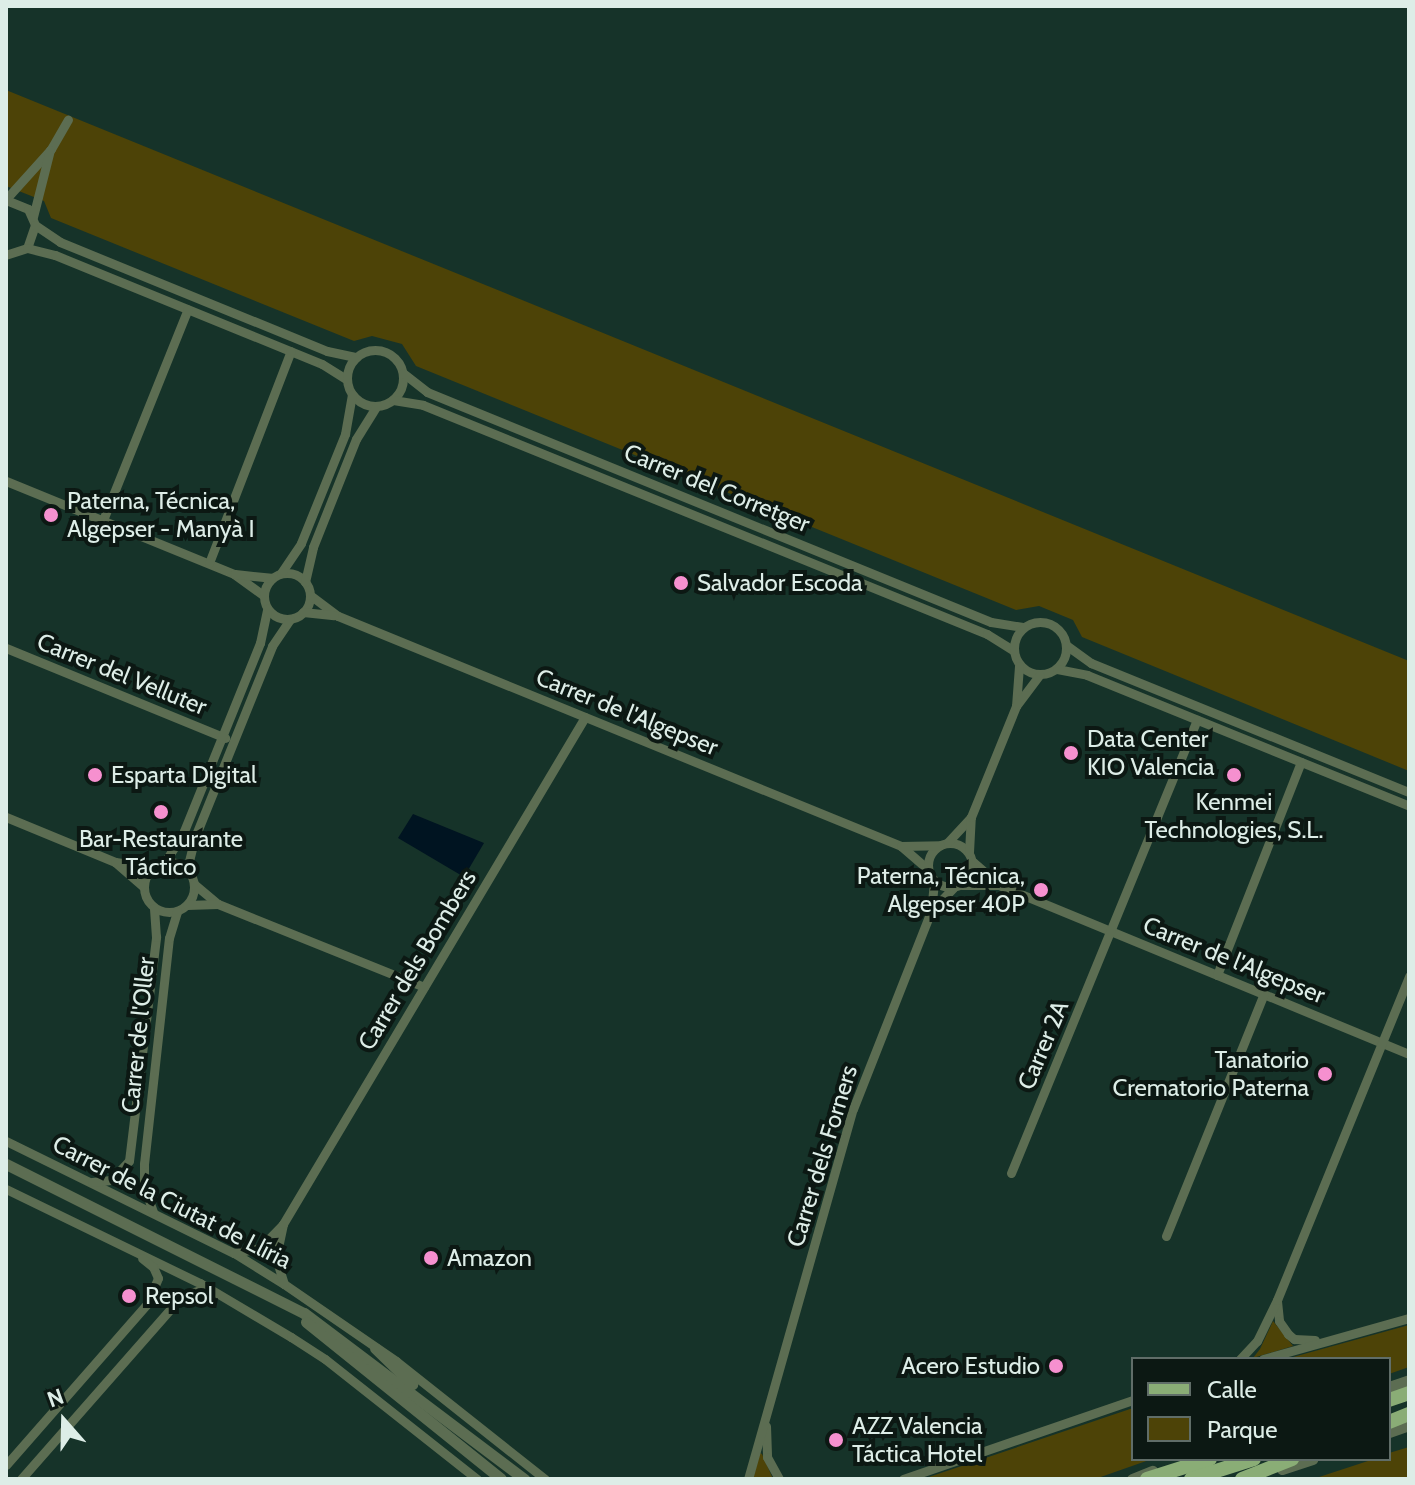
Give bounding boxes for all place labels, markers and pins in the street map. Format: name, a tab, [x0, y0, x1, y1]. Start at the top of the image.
place label: Paterna, Técnica, Algepser - Manyà I	[67, 487, 255, 543]
marker: Paterna, Técnica, Algepser - Manyà I	[42, 506, 60, 524]
place label: Salvador Escoda	[697, 569, 863, 597]
marker: Salvador Escoda	[672, 574, 690, 592]
place label: Data Center KIO Valencia	[1087, 725, 1215, 781]
marker: Data Center KIO Valencia	[1062, 744, 1080, 762]
place label: Esparta Digital	[111, 761, 257, 789]
marker: Esparta Digital	[86, 766, 104, 784]
marker: Kenmei Technologies, S.L.	[1225, 766, 1243, 784]
place label: Kenmei Technologies, S.L.	[1145, 788, 1323, 844]
marker: Bar-Restaurante Táctico	[152, 803, 170, 821]
place label: Bar-Restaurante Táctico	[79, 825, 243, 881]
place label: Paterna, Técnica, Algepser 40P	[857, 862, 1025, 918]
marker: Paterna, Técnica, Algepser 40P	[1032, 881, 1050, 899]
place label: Tanatorio Crematorio Paterna	[1113, 1046, 1309, 1102]
marker: Tanatorio Crematorio Paterna	[1316, 1065, 1334, 1083]
place label: Amazon	[447, 1244, 532, 1272]
marker: Amazon	[422, 1249, 440, 1267]
place label: Repsol	[145, 1282, 213, 1310]
marker: Repsol	[120, 1287, 138, 1305]
place label: Acero Estudio	[901, 1352, 1040, 1380]
marker: Acero Estudio	[1047, 1357, 1065, 1375]
place label: AZZ Valencia Táctica Hotel	[852, 1412, 982, 1468]
marker: AZZ Valencia Táctica Hotel	[827, 1431, 845, 1449]

